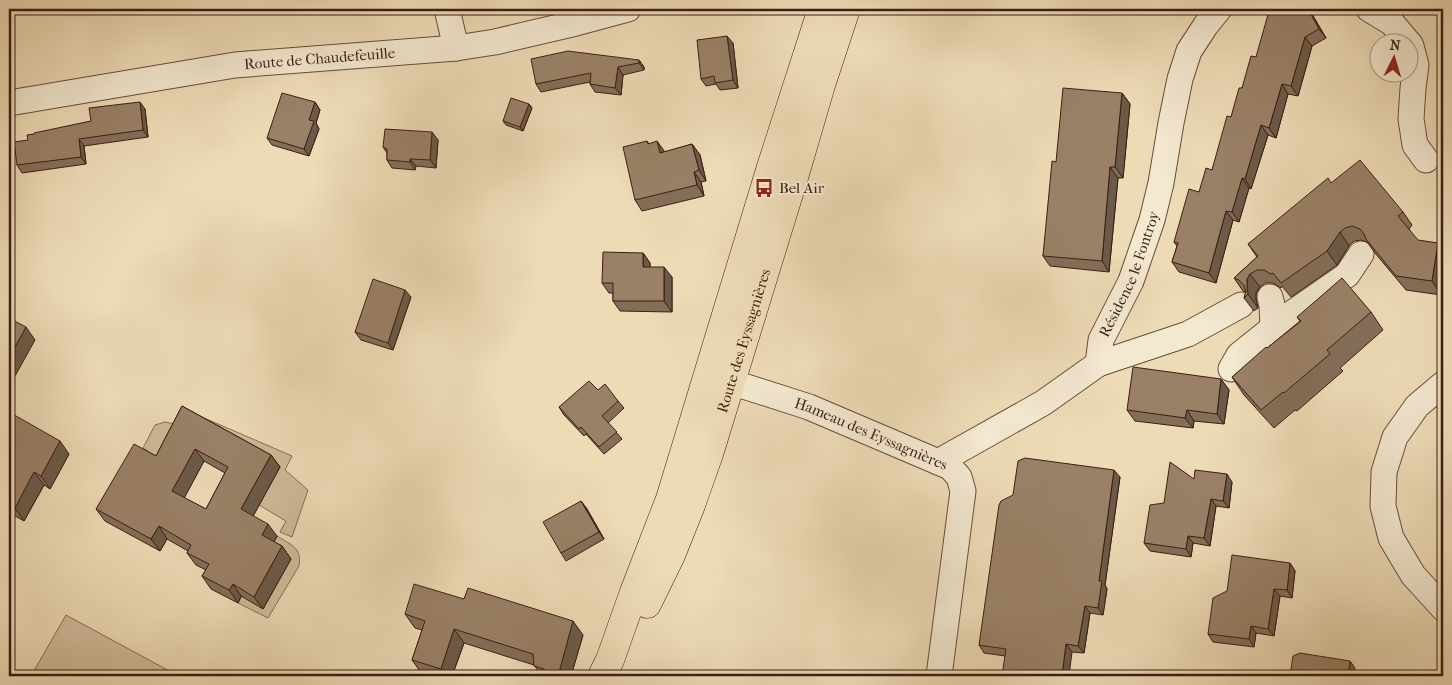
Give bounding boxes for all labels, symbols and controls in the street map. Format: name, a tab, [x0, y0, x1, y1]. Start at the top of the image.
north arrow	[1370, 32, 1420, 82]
text: N	[1389, 37, 1401, 55]
street label: Route de Chaudefeuille	[243, 44, 396, 73]
bus stop icon: Bel Air	[753, 177, 775, 199]
place label: Bel Air	[779, 179, 825, 197]
street label: Résidence le Fontroy	[1095, 208, 1163, 340]
street label: Route des Eyssagnières	[713, 266, 775, 415]
street label: Hameau des Eyssagnières	[792, 394, 951, 474]

